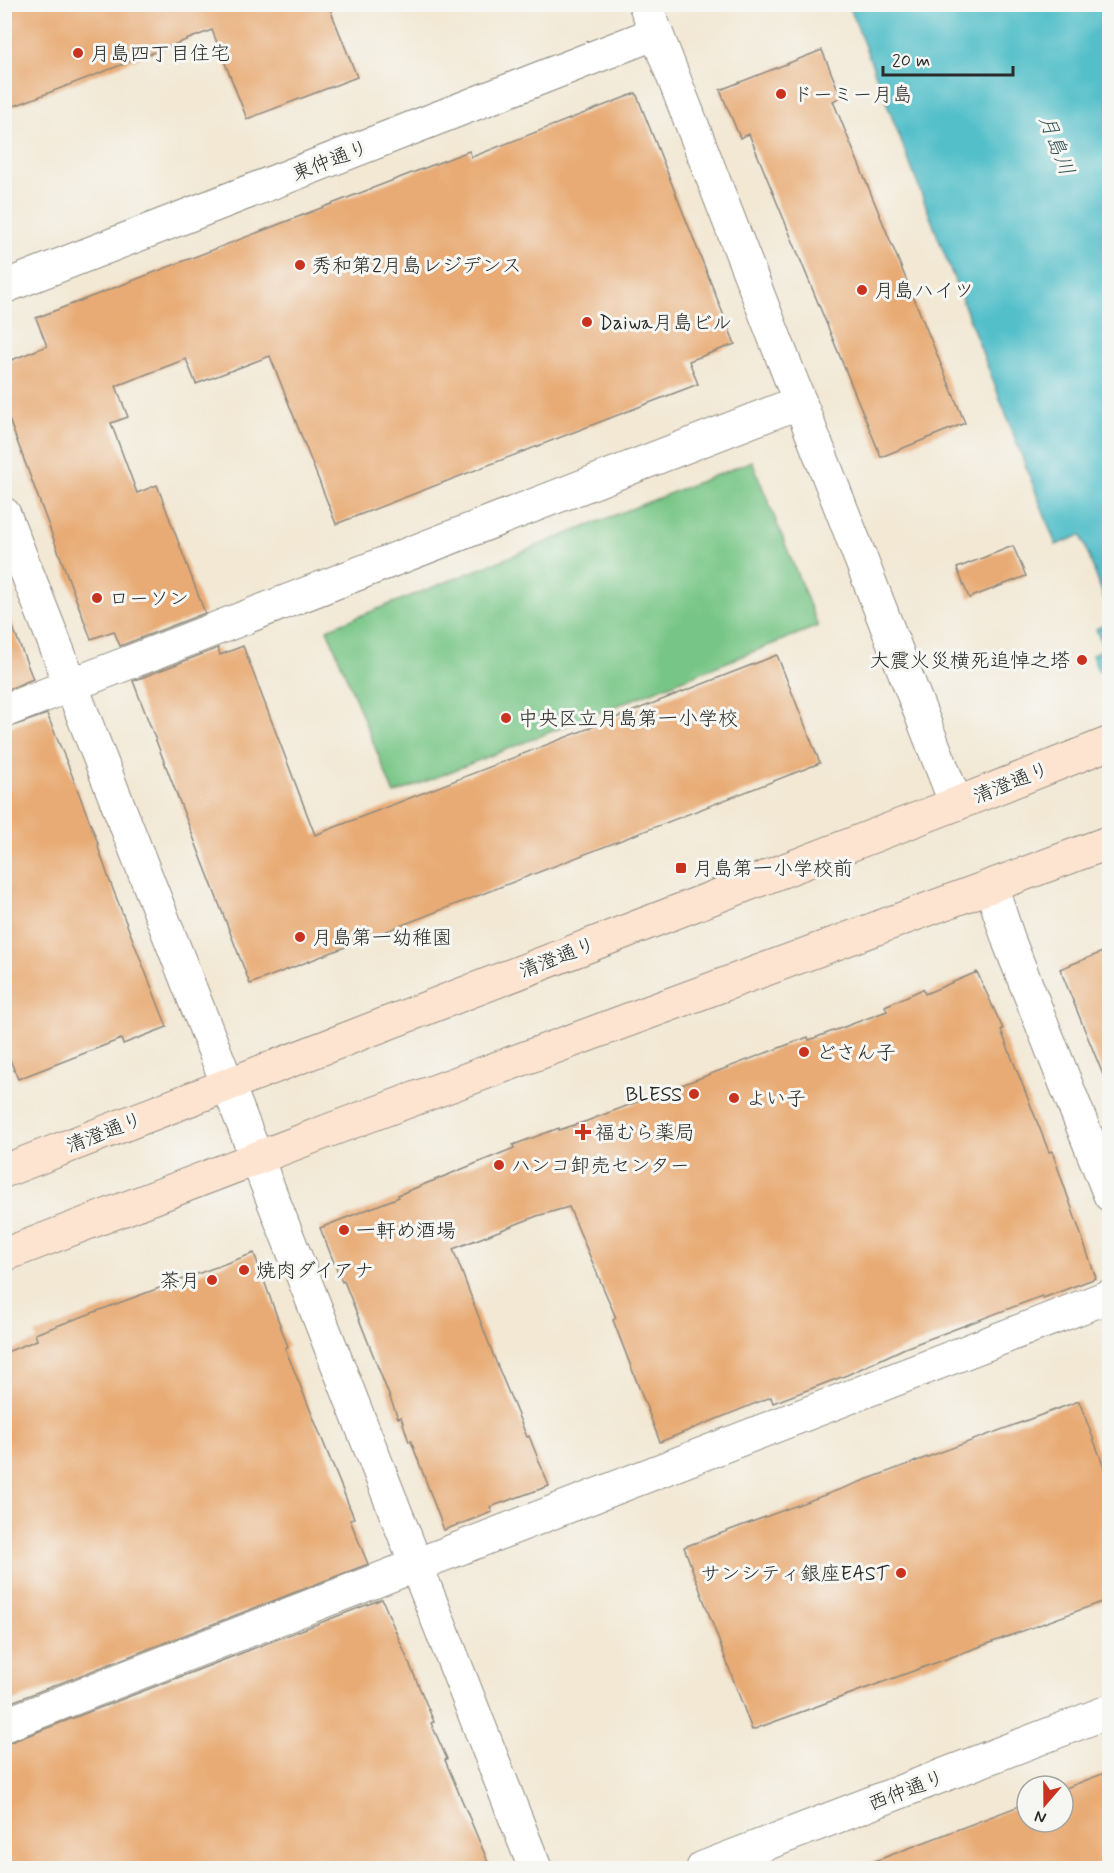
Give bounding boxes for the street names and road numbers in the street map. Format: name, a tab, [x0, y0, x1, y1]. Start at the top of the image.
street label: 東仲通り	[288, 134, 373, 188]
street label: 清澄通り	[969, 756, 1054, 811]
street label: 清澄通り	[515, 931, 600, 985]
street label: 清澄通り	[62, 1106, 147, 1160]
street label: 西仲通り	[864, 1764, 949, 1818]

